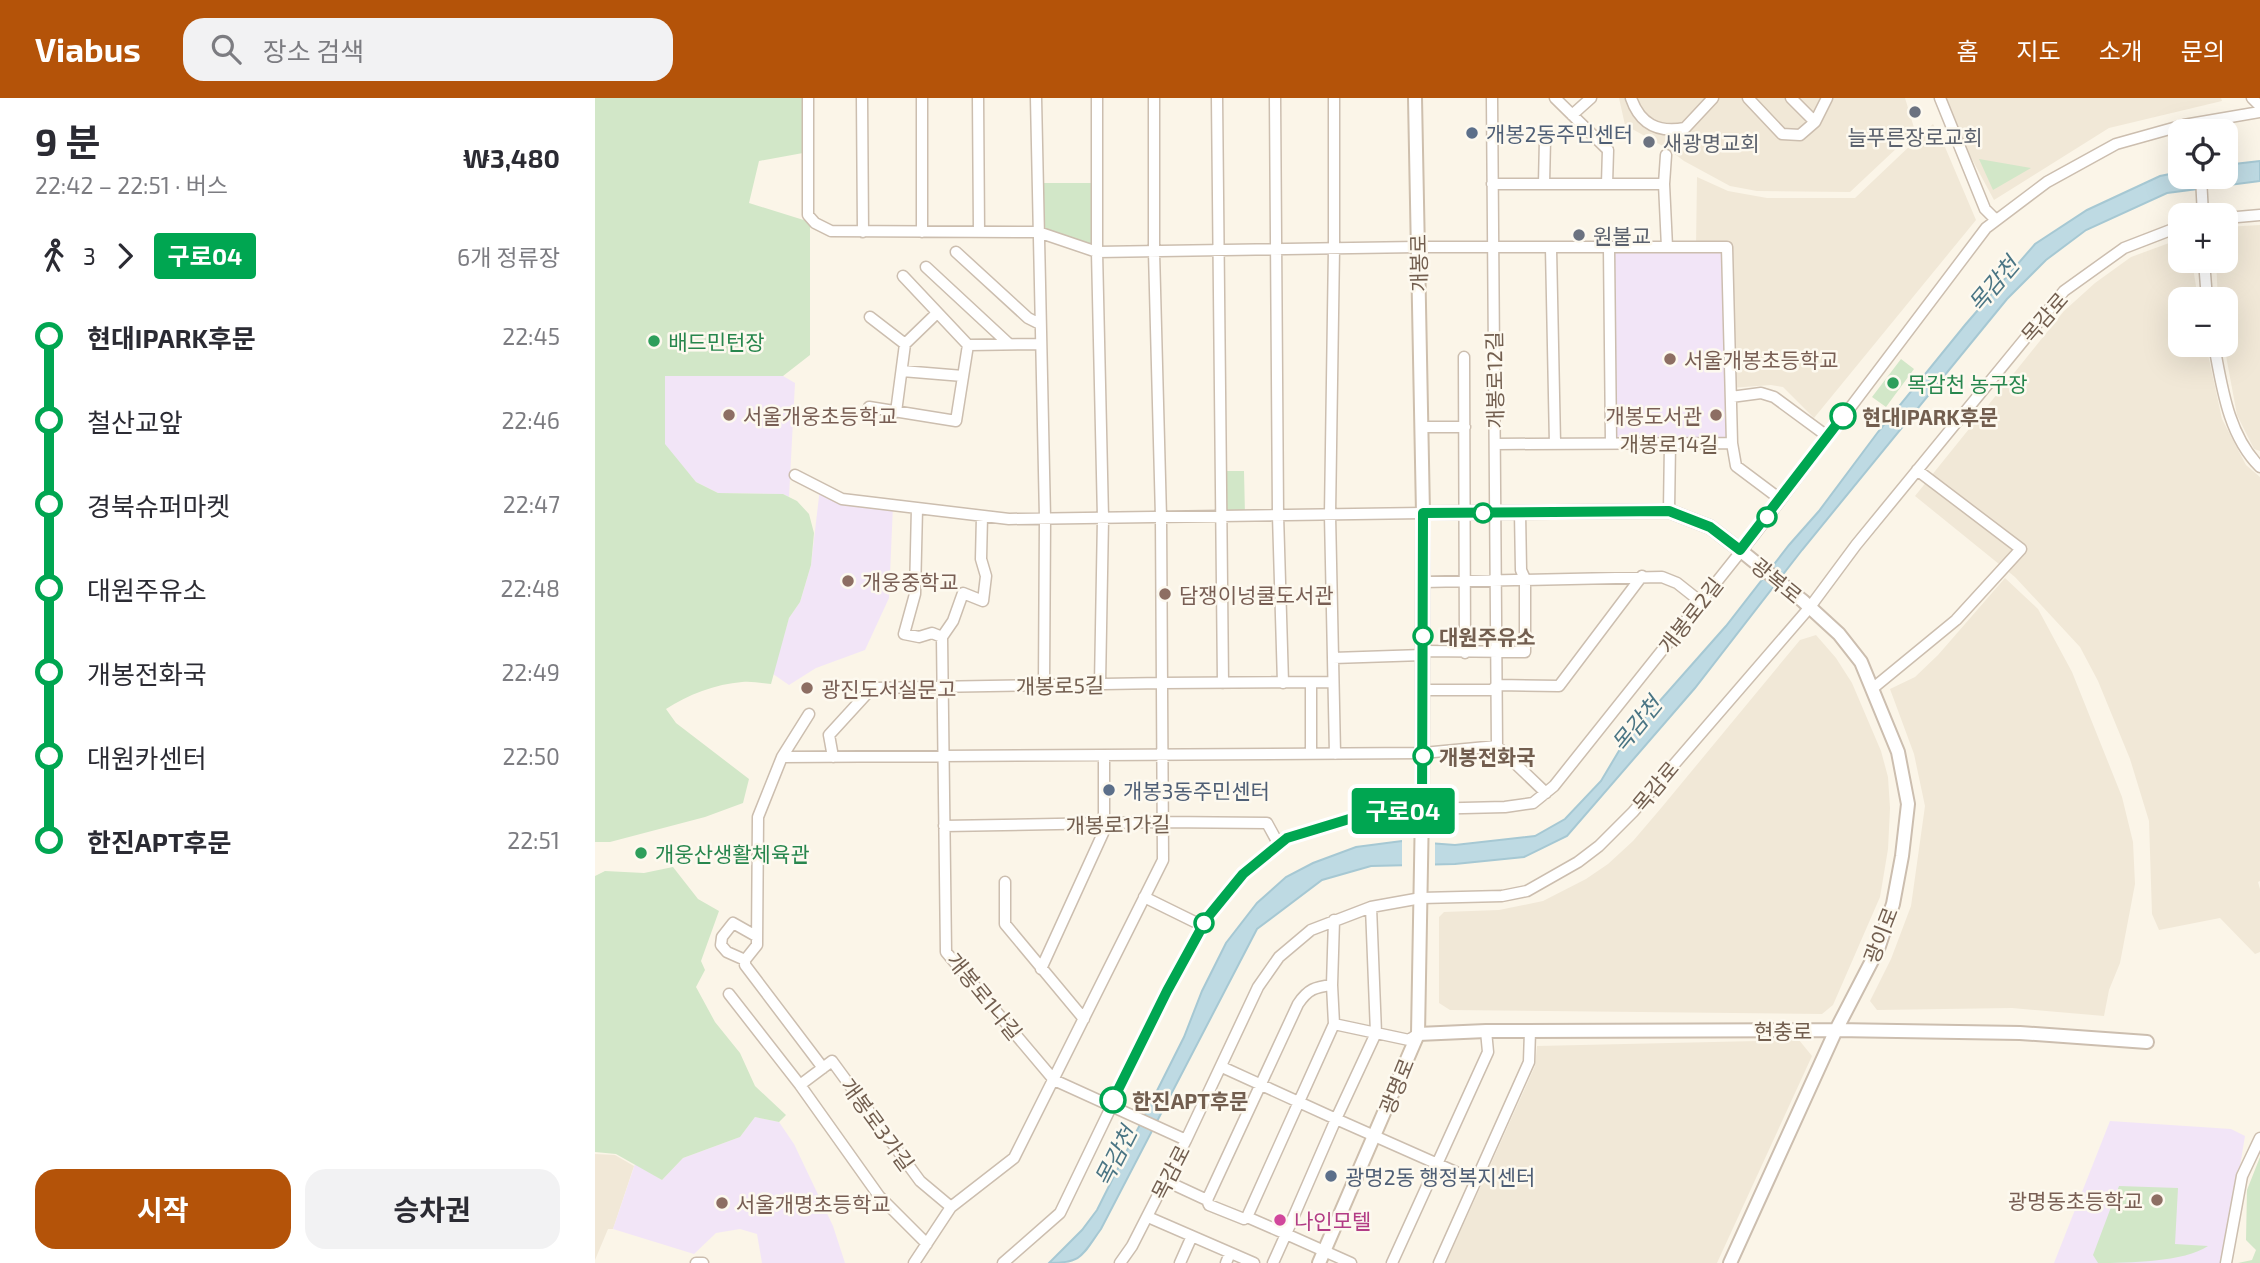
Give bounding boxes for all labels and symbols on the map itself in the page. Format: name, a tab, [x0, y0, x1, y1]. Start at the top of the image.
marker: 늘푸른장로교회	[1907, 104, 1923, 120]
place label: 개봉2동주민센터	[1486, 121, 1633, 146]
place label: 늘푸른장로교회	[1847, 124, 1983, 149]
marker: 개봉2동주민센터	[1464, 125, 1480, 141]
place label: 새광명교회	[1663, 130, 1760, 155]
marker: 새광명교회	[1641, 134, 1657, 150]
place label: 원불교	[1593, 223, 1651, 248]
marker: 원불교	[1571, 227, 1587, 243]
street label: 개봉로	[1405, 234, 1431, 292]
water label: 목감천	[1962, 249, 2026, 317]
street label: 목감로	[2016, 287, 2072, 347]
place label: 배드민턴장	[668, 329, 765, 354]
street label: 개봉로12길	[1481, 331, 1507, 429]
marker: 배드민턴장	[646, 333, 662, 349]
place label: 서울개봉초등학교	[1684, 347, 1839, 372]
marker: 서울개봉초등학교	[1662, 351, 1678, 367]
place label: 목감천 농구장	[1907, 371, 2028, 396]
marker: 목감천 농구장	[1885, 375, 1901, 391]
place label: 서울개웅초등학교	[743, 403, 898, 428]
place label: 개봉도서관	[1605, 403, 1702, 428]
marker: 현대IPARK후문	[1830, 403, 1856, 429]
place label: 현대IPARK후문	[1862, 404, 1998, 429]
marker: 서울개웅초등학교	[721, 407, 737, 423]
marker: 개봉도서관	[1708, 407, 1724, 423]
street label: 개봉로14길	[1620, 431, 1718, 456]
unlabelled marker	[1473, 503, 1493, 523]
unlabelled marker	[1757, 507, 1777, 527]
street label: 광복로	[1747, 552, 1807, 608]
place label: 개웅중학교	[862, 569, 959, 594]
street label: 개봉로2길	[1653, 572, 1727, 658]
marker: 개웅중학교	[840, 573, 856, 589]
place label: 담쟁이넝쿨도서관	[1179, 582, 1334, 607]
marker: 담쟁이넝쿨도서관	[1157, 586, 1173, 602]
place label: 대원주유소	[1439, 624, 1536, 649]
marker: 대원주유소	[1413, 626, 1433, 646]
street label: 개봉로5길	[1016, 672, 1104, 698]
place label: 광진도서실문고	[821, 676, 956, 701]
marker: 광진도서실문고	[799, 680, 815, 696]
water label: 목감천	[1605, 688, 1669, 757]
place label: 개봉전화국	[1439, 744, 1536, 769]
marker: 개봉전화국	[1413, 746, 1433, 766]
street label: 목감로	[1627, 756, 1683, 816]
place label: 개봉3동주민센터	[1123, 778, 1270, 803]
marker: 개봉3동주민센터	[1101, 782, 1117, 798]
line badge: 구로04	[1354, 788, 1452, 834]
street label: 개봉로1가길	[1065, 811, 1171, 837]
place label: 개웅산생활체육관	[655, 841, 810, 866]
marker: 개웅산생활체육관	[633, 845, 649, 861]
street label: 광이로	[1858, 903, 1902, 967]
unlabelled marker	[1194, 913, 1214, 933]
street label: 개봉로1나길	[942, 947, 1028, 1045]
street label: 현충로	[1754, 1018, 1812, 1043]
street label: 광명로	[1374, 1054, 1418, 1118]
street label: 개봉로3가길	[836, 1073, 920, 1175]
marker: 한진APT후문	[1100, 1087, 1126, 1113]
place label: 한진APT후문	[1132, 1088, 1249, 1113]
water label: 목감천	[1088, 1119, 1143, 1191]
street label: 목감로	[1146, 1140, 1194, 1204]
place label: 광명2동 행정복지센터	[1345, 1164, 1535, 1189]
marker: 광명2동 행정복지센터	[1323, 1168, 1339, 1184]
place label: 광명동초등학교	[2008, 1188, 2143, 1213]
place label: 서울개명초등학교	[736, 1191, 891, 1216]
marker: 광명동초등학교	[2149, 1192, 2165, 1208]
marker: 서울개명초등학교	[714, 1195, 730, 1211]
place label: 나인모텔	[1294, 1208, 1371, 1233]
marker: 나인모텔	[1272, 1212, 1288, 1228]

